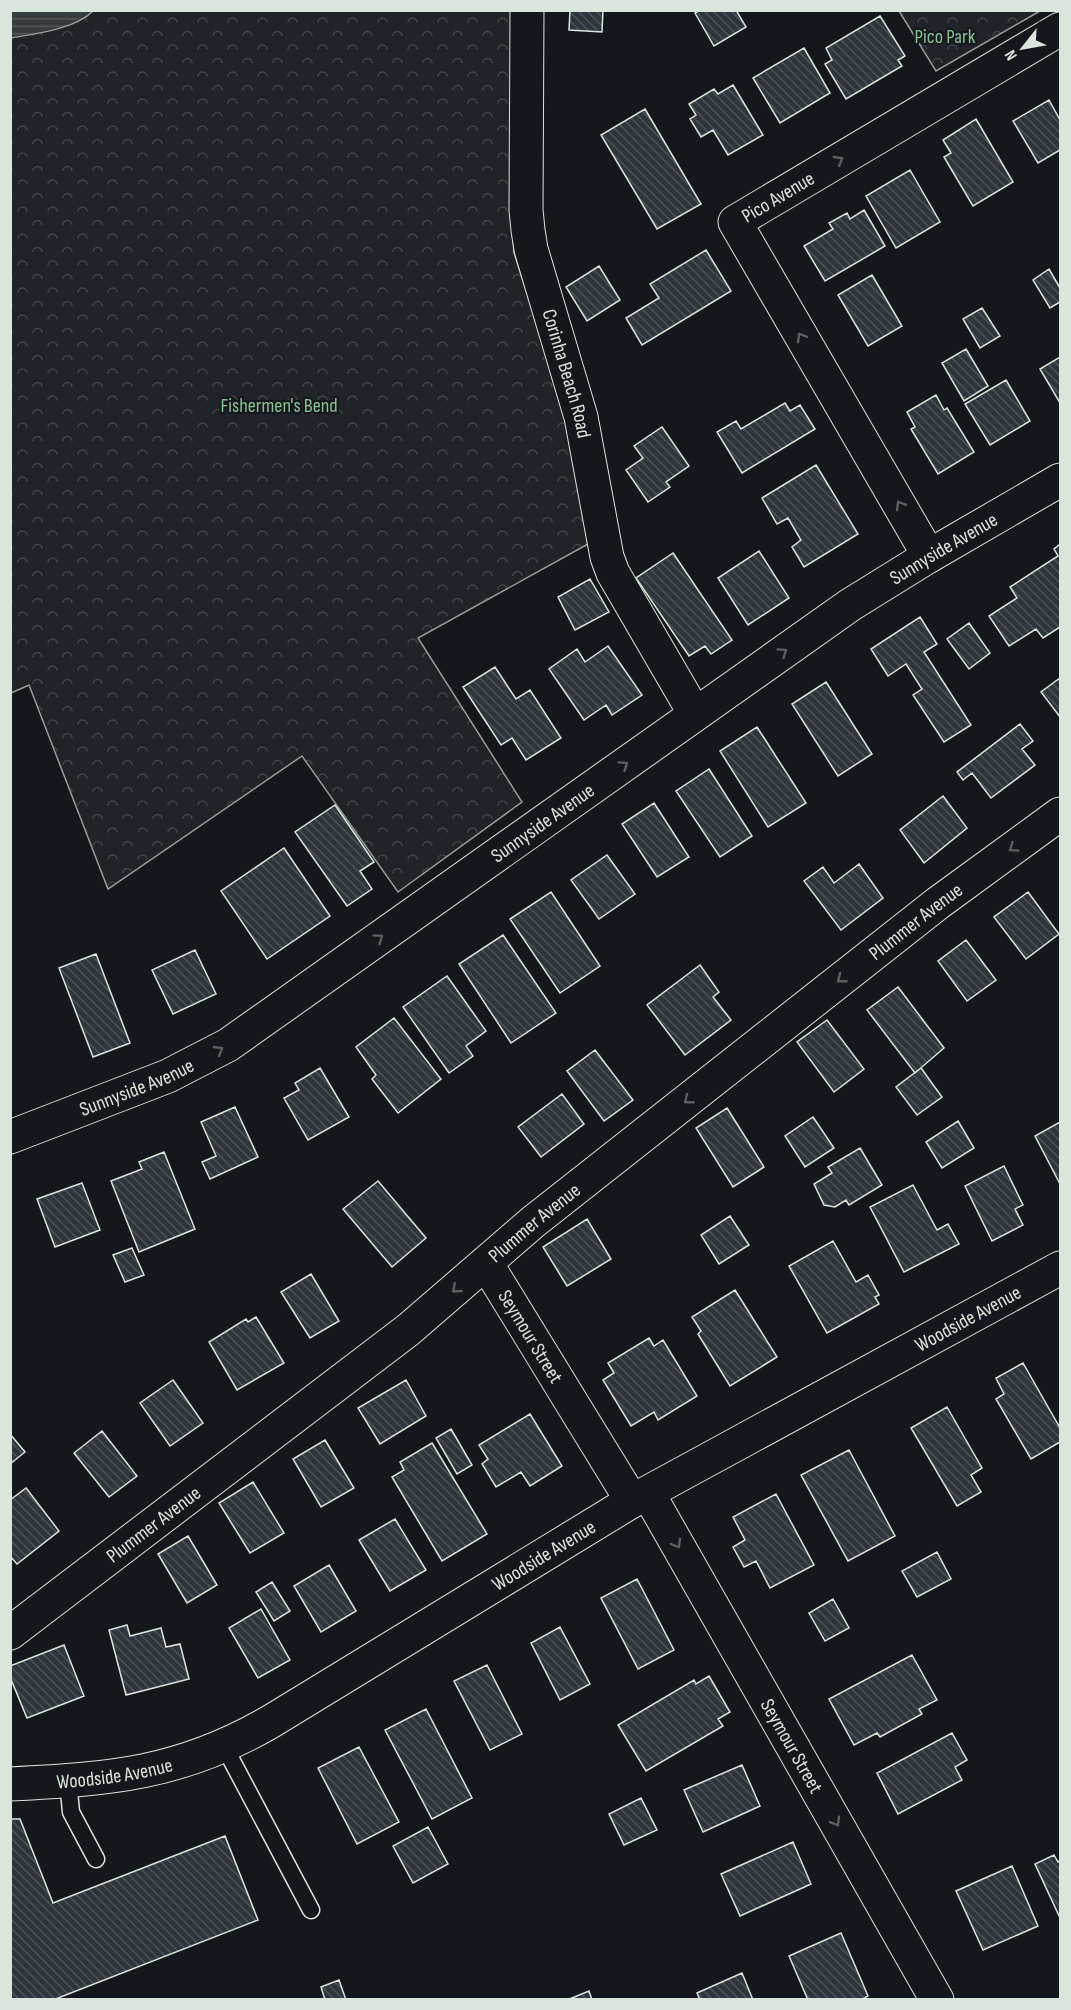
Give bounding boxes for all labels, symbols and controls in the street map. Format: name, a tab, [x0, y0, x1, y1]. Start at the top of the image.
north arrow	[993, 18, 1053, 78]
park label: Pico Park	[915, 25, 976, 49]
text: N	[1001, 46, 1022, 64]
one-way arrow	[833, 156, 843, 168]
street label: Pico Avenue	[738, 167, 819, 228]
street label: Corinha Beach Road	[537, 306, 596, 440]
one-way arrow	[797, 333, 809, 343]
park label: Fishermen's Bend	[220, 394, 338, 418]
one-way arrow	[895, 501, 907, 511]
street label: Sunnyside Avenue	[886, 508, 1002, 590]
one-way arrow	[777, 648, 788, 659]
one-way arrow	[617, 761, 628, 772]
street label: Sunnyside Avenue	[487, 779, 599, 868]
one-way arrow	[1008, 841, 1019, 852]
street label: Plummer Avenue	[864, 878, 968, 966]
one-way arrow	[373, 934, 384, 945]
one-way arrow	[837, 972, 848, 983]
one-way arrow	[213, 1045, 223, 1057]
street label: Sunnyside Avenue	[76, 1054, 198, 1122]
one-way arrow	[684, 1092, 695, 1103]
street label: Plummer Avenue	[484, 1178, 586, 1268]
street label: Woodside Avenue	[911, 1280, 1026, 1358]
one-way arrow	[452, 1282, 463, 1293]
street label: Seymour Street	[492, 1286, 568, 1388]
street label: Plummer Avenue	[102, 1481, 206, 1568]
street label: Woodside Avenue	[488, 1515, 600, 1597]
one-way arrow	[669, 1537, 681, 1548]
street label: Seymour Street	[755, 1695, 828, 1798]
street label: Woodside Avenue	[56, 1753, 175, 1794]
one-way arrow	[829, 1816, 840, 1826]

